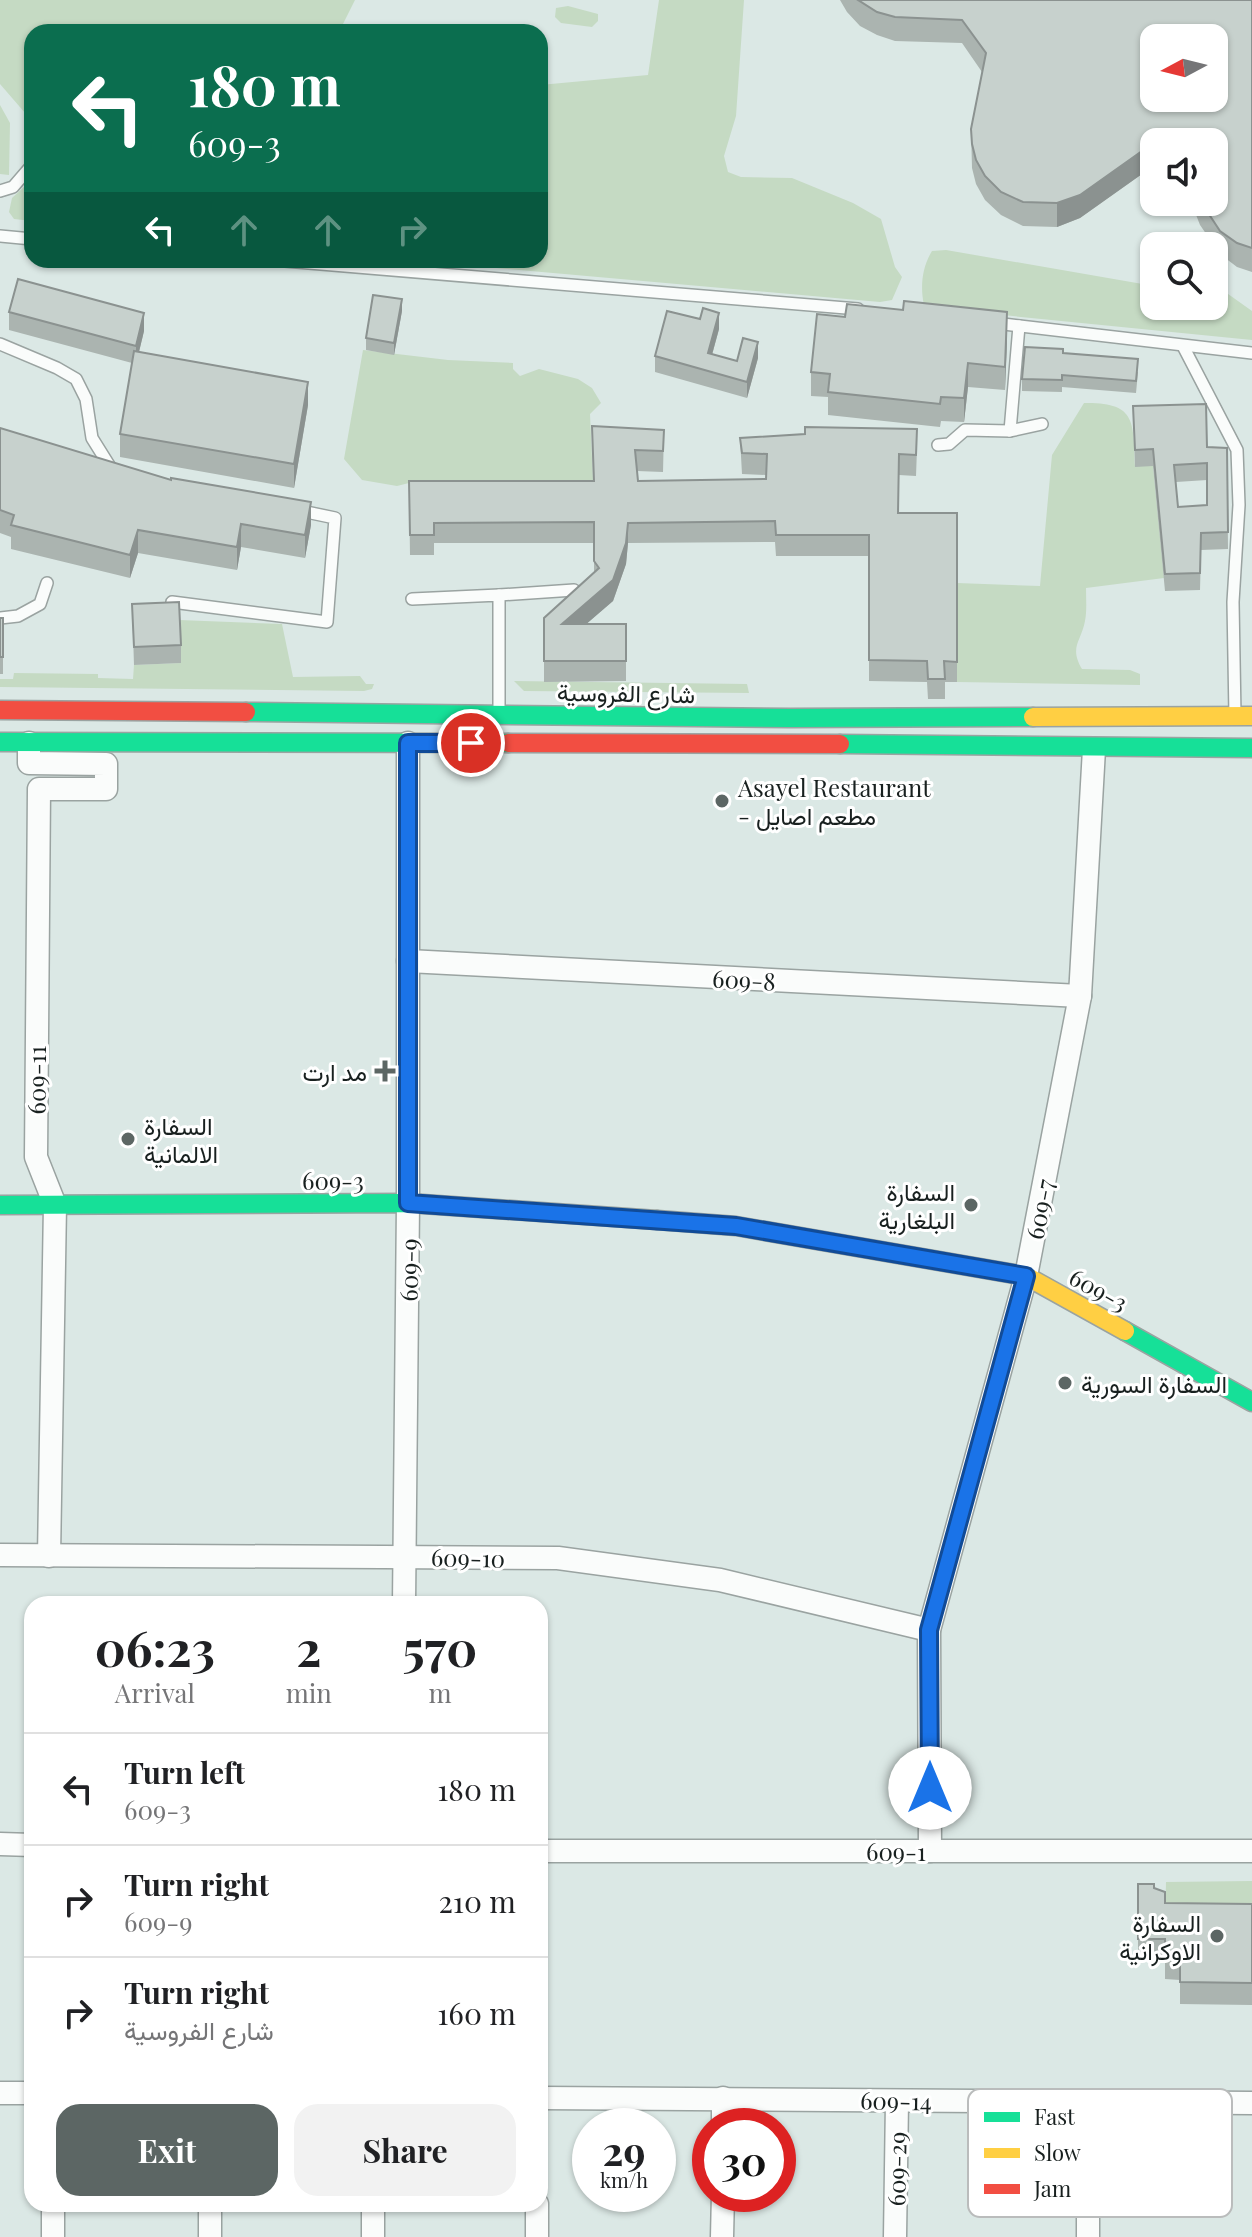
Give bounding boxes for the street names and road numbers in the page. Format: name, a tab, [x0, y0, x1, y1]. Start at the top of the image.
street label: شارع الفروسية	[557, 675, 695, 711]
street label: 609-8	[711, 961, 777, 997]
street label: 609-11	[20, 1046, 52, 1114]
street label: 609-3	[302, 1164, 364, 1196]
street label: 609-7	[1017, 1176, 1061, 1242]
street label: 609-9	[391, 1238, 425, 1302]
street label: 609-3	[1064, 1260, 1134, 1318]
street label: 609-10	[431, 1540, 505, 1574]
street label: 609-1	[866, 1835, 926, 1867]
street label: 609-14	[860, 2083, 932, 2117]
street label: 609-29	[879, 2131, 913, 2207]

